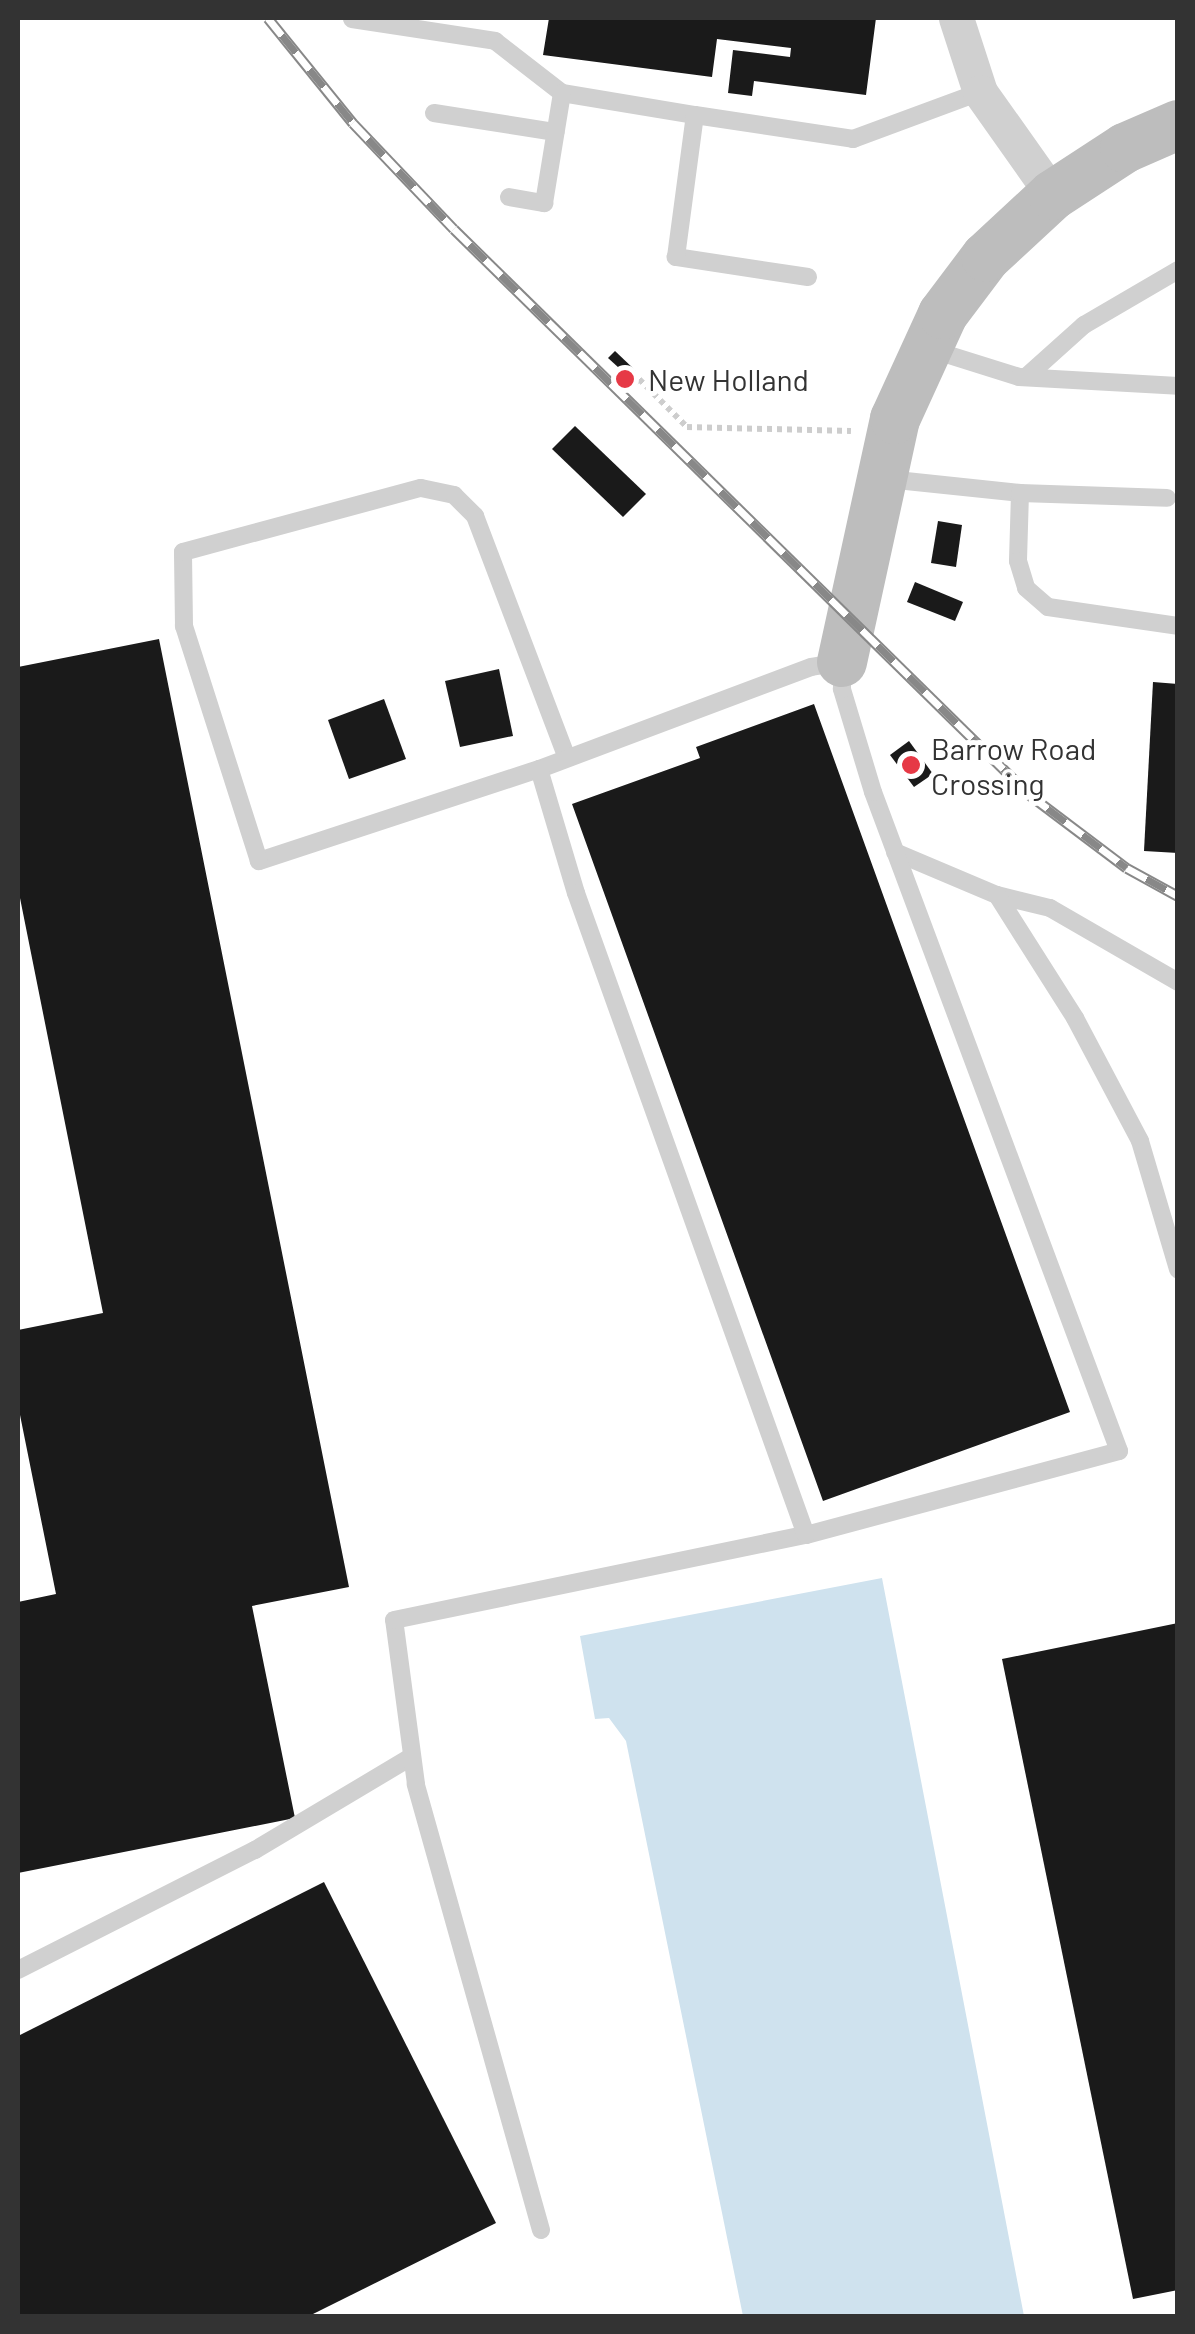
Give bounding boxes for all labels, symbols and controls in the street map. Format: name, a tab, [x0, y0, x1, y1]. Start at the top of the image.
place label: New Holland	[648, 361, 809, 397]
marker: New Holland	[612, 366, 638, 392]
place label: Barrow Road Crossing	[931, 730, 1096, 800]
marker: Barrow Road Crossing	[900, 754, 922, 776]

